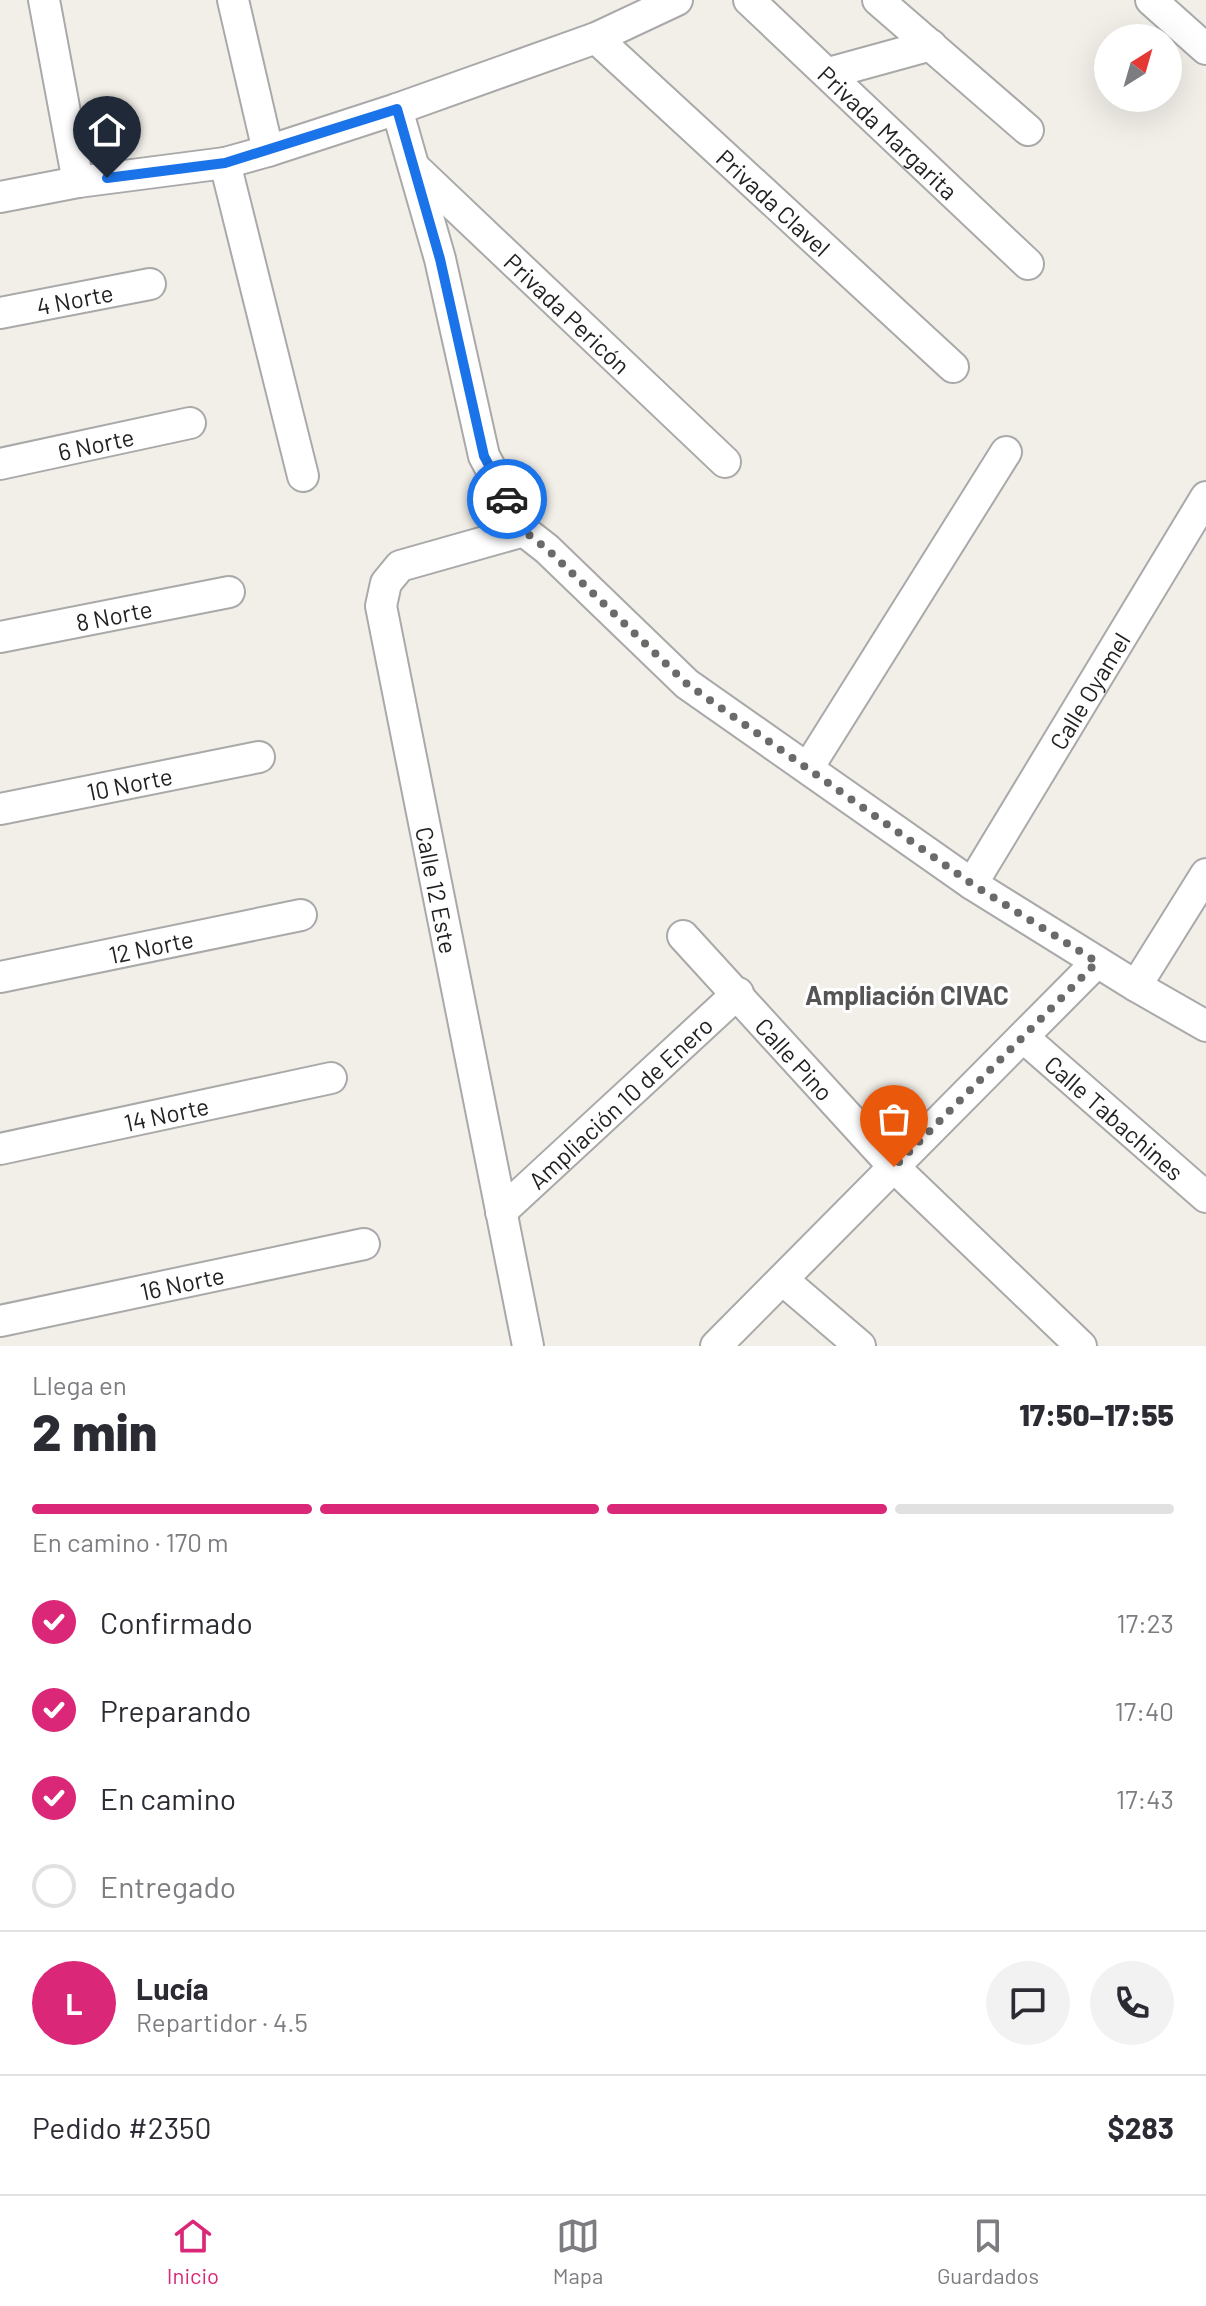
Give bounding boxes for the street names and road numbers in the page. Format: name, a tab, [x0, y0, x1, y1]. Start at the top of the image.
street label: Privada Margarita	[813, 59, 964, 205]
street label: Privada Clavel	[711, 142, 837, 262]
street label: Privada Pericón	[499, 247, 637, 379]
street label: 4 Norte	[34, 277, 115, 320]
street label: 6 Norte	[55, 421, 136, 466]
street label: 8 Norte	[73, 593, 154, 636]
street label: Calle Oyamel	[1043, 627, 1135, 754]
street label: 10 Norte	[84, 760, 175, 806]
street label: Calle 12 Este	[411, 824, 464, 956]
street label: 12 Norte	[106, 923, 196, 969]
street label: Ampliación 10 de Enero	[522, 1010, 718, 1194]
street label: Calle Pino	[750, 1011, 840, 1106]
street label: Calle Tabachines	[1040, 1049, 1190, 1186]
street label: 14 Norte	[121, 1090, 211, 1137]
street label: 16 Norte	[137, 1260, 227, 1306]

